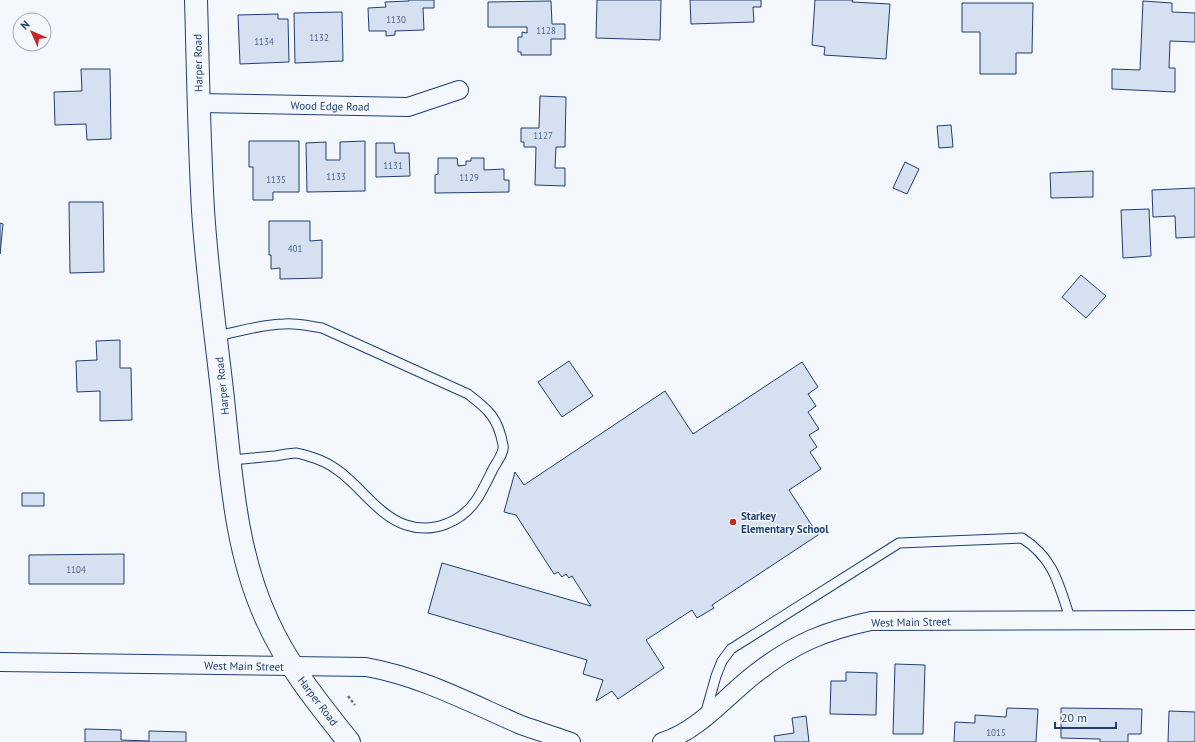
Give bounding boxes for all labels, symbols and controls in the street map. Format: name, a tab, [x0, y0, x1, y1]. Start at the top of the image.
north arrow	[12, 12, 52, 52]
house number: 1130	[386, 14, 406, 25]
text: N	[17, 17, 32, 32]
house number: 1128	[536, 25, 556, 36]
house number: 1132	[309, 32, 329, 43]
street label: Harper Road	[190, 34, 206, 92]
house number: 1134	[254, 36, 274, 47]
street label: Wood Edge Road	[290, 98, 370, 114]
house number: 1127	[533, 130, 553, 141]
house number: 1131	[383, 160, 403, 171]
house number: 1133	[326, 171, 346, 182]
house number: 1129	[459, 172, 479, 183]
house number: 1135	[266, 174, 286, 185]
house number: 401	[288, 243, 302, 254]
street label: Harper Road	[212, 356, 232, 416]
place label: Starkey Elementary School	[741, 509, 829, 536]
marker: Starkey Elementary School	[728, 517, 738, 527]
house number: 1104	[66, 564, 86, 575]
street label: West Main Street	[871, 614, 951, 630]
street label: West Main Street	[204, 658, 284, 674]
street label: Harper Road	[295, 674, 341, 728]
scale bar	[1055, 704, 1116, 730]
text: 20 m	[1061, 710, 1087, 725]
house number: 1015	[986, 727, 1006, 738]

